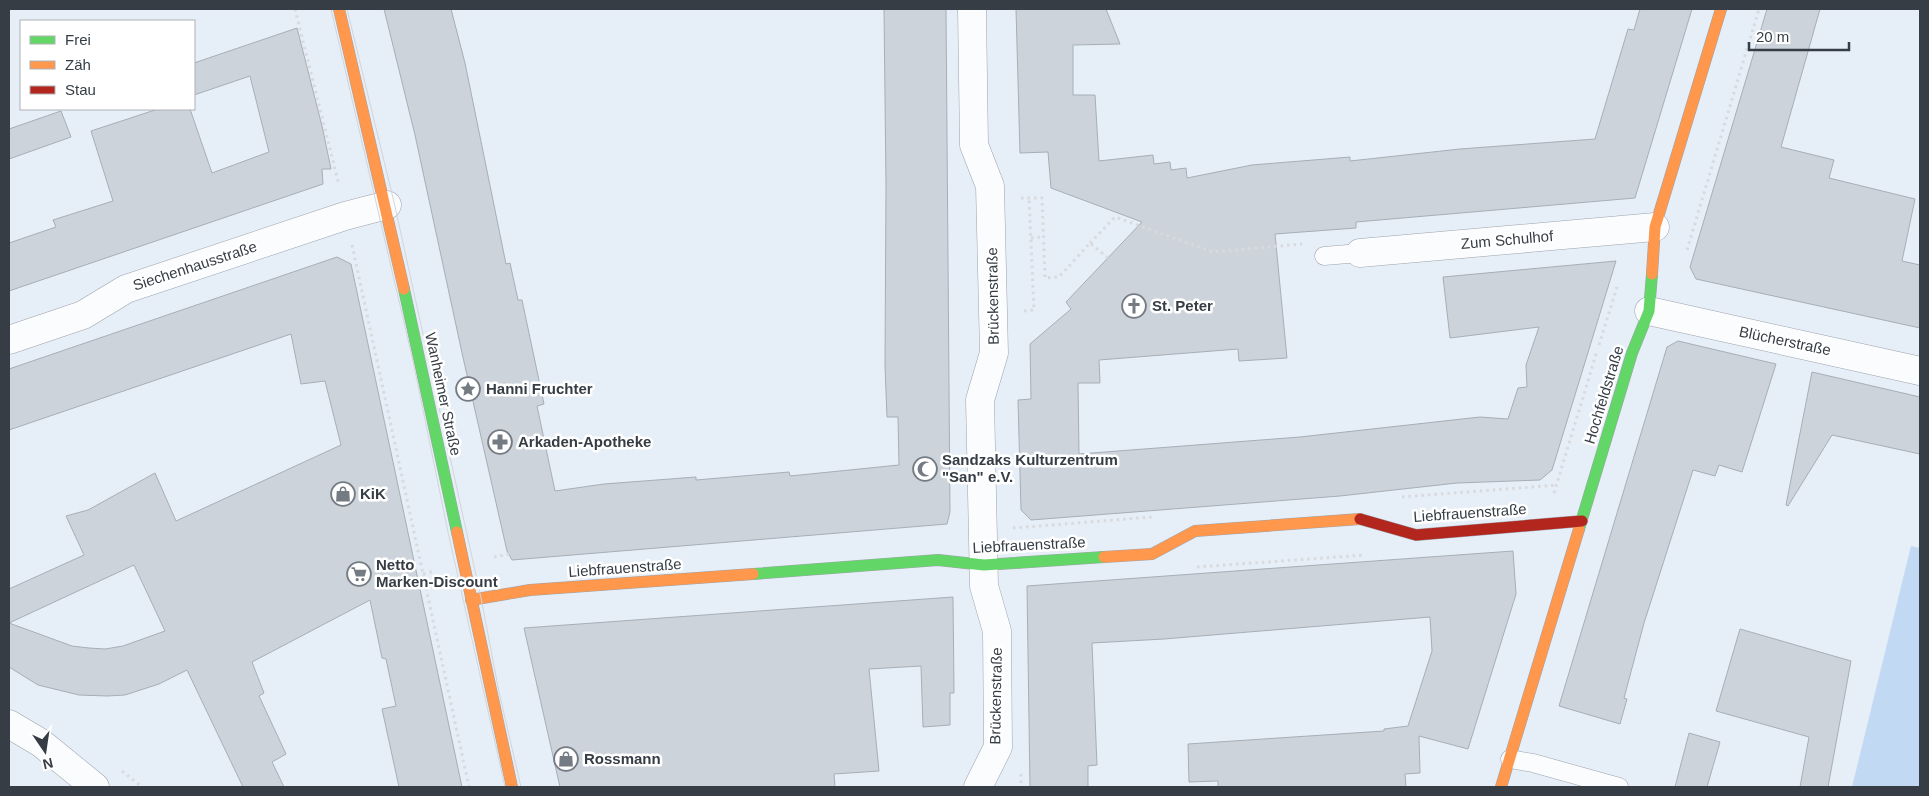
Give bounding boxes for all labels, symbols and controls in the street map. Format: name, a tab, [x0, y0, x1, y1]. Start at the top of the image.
legend	[20, 20, 195, 110]
scale bar	[1749, 20, 1849, 52]
text: 20 m	[1756, 28, 1789, 45]
text: Frei	[65, 31, 91, 48]
text: Zäh	[65, 56, 91, 73]
text: Stau	[65, 81, 96, 98]
street label: Zum Schulhof	[1460, 227, 1555, 252]
street label: Siechenhausstraße	[131, 237, 259, 294]
street label: Brückenstraße	[983, 247, 1002, 345]
church icon: St. Peter	[1121, 293, 1147, 319]
place label: St. Peter	[1152, 297, 1213, 314]
street label: Blücherstraße	[1738, 322, 1833, 359]
street label: Wanheimer Straße	[422, 331, 465, 457]
street label: Hochfeldstraße	[1581, 344, 1627, 446]
place icon: Hanni Fruchter	[455, 376, 481, 402]
place label: Hanni Fruchter	[486, 380, 593, 397]
pharmacy icon: Arkaden-Apotheke	[487, 429, 513, 455]
place label: Arkaden-Apotheke	[518, 433, 651, 450]
place label: Sandzaks Kulturzentrum "San" e.V.	[942, 451, 1118, 485]
mosque icon: Sandzaks Kulturzentrum "San" e.V.	[912, 456, 938, 482]
shop icon: KiK	[330, 481, 356, 507]
place label: KiK	[360, 485, 386, 502]
street label: Liebfrauenstraße	[1413, 500, 1527, 525]
street label: Liebfrauenstraße	[972, 533, 1086, 556]
street label: Liebfrauenstraße	[568, 555, 682, 580]
place label: Netto Marken-Discount	[376, 556, 498, 590]
supermarket icon: Netto Marken-Discount	[346, 561, 372, 587]
street label: Brückenstraße	[986, 647, 1005, 745]
north arrow	[20, 726, 70, 776]
shop icon: Rossmann	[553, 746, 579, 772]
place label: Rossmann	[584, 750, 661, 767]
text: N	[41, 755, 55, 773]

